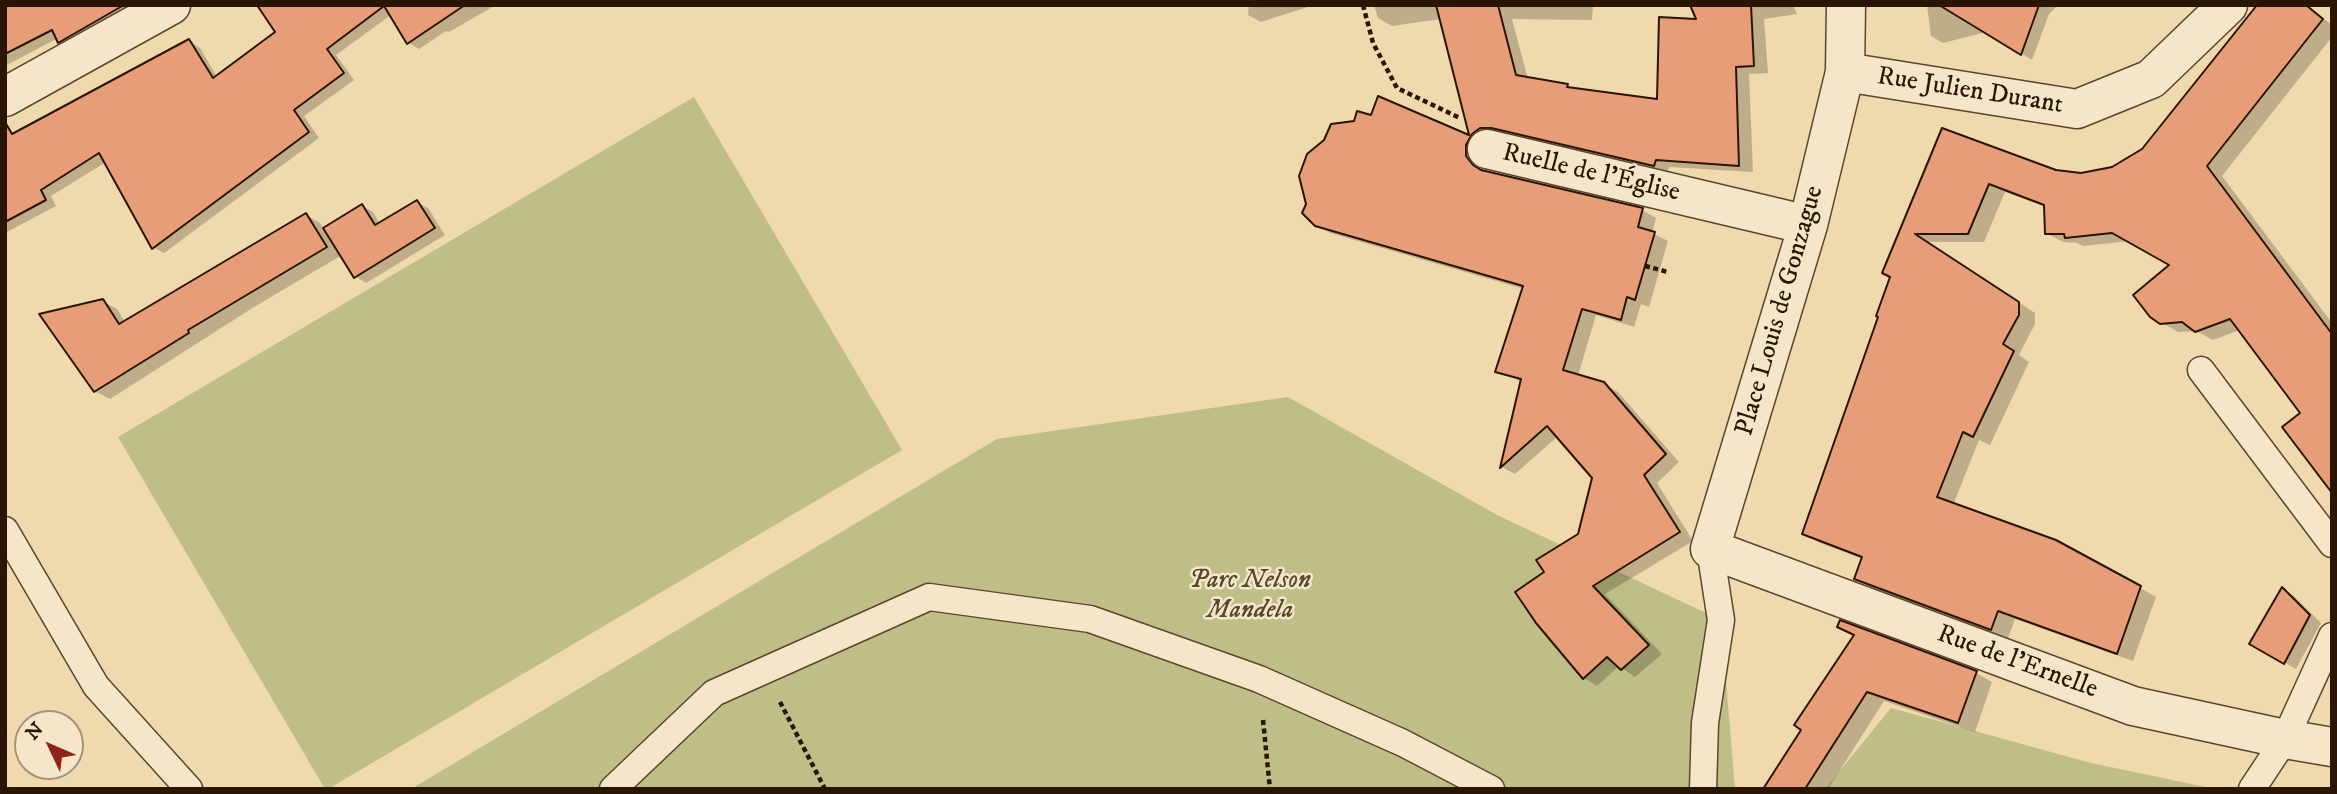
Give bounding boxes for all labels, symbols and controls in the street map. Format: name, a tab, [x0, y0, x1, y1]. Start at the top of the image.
street label: Rue Julien Durant	[1875, 62, 2065, 122]
street label: Ruelle de l'Église	[1499, 138, 1683, 210]
street label: Place Louis de Gonzague	[1730, 183, 1832, 439]
park label: Parc Nelson Mandela	[1189, 566, 1311, 628]
street label: Rue de l'Ernelle	[1932, 620, 2102, 706]
north arrow	[14, 710, 84, 780]
text: N	[21, 718, 49, 745]

